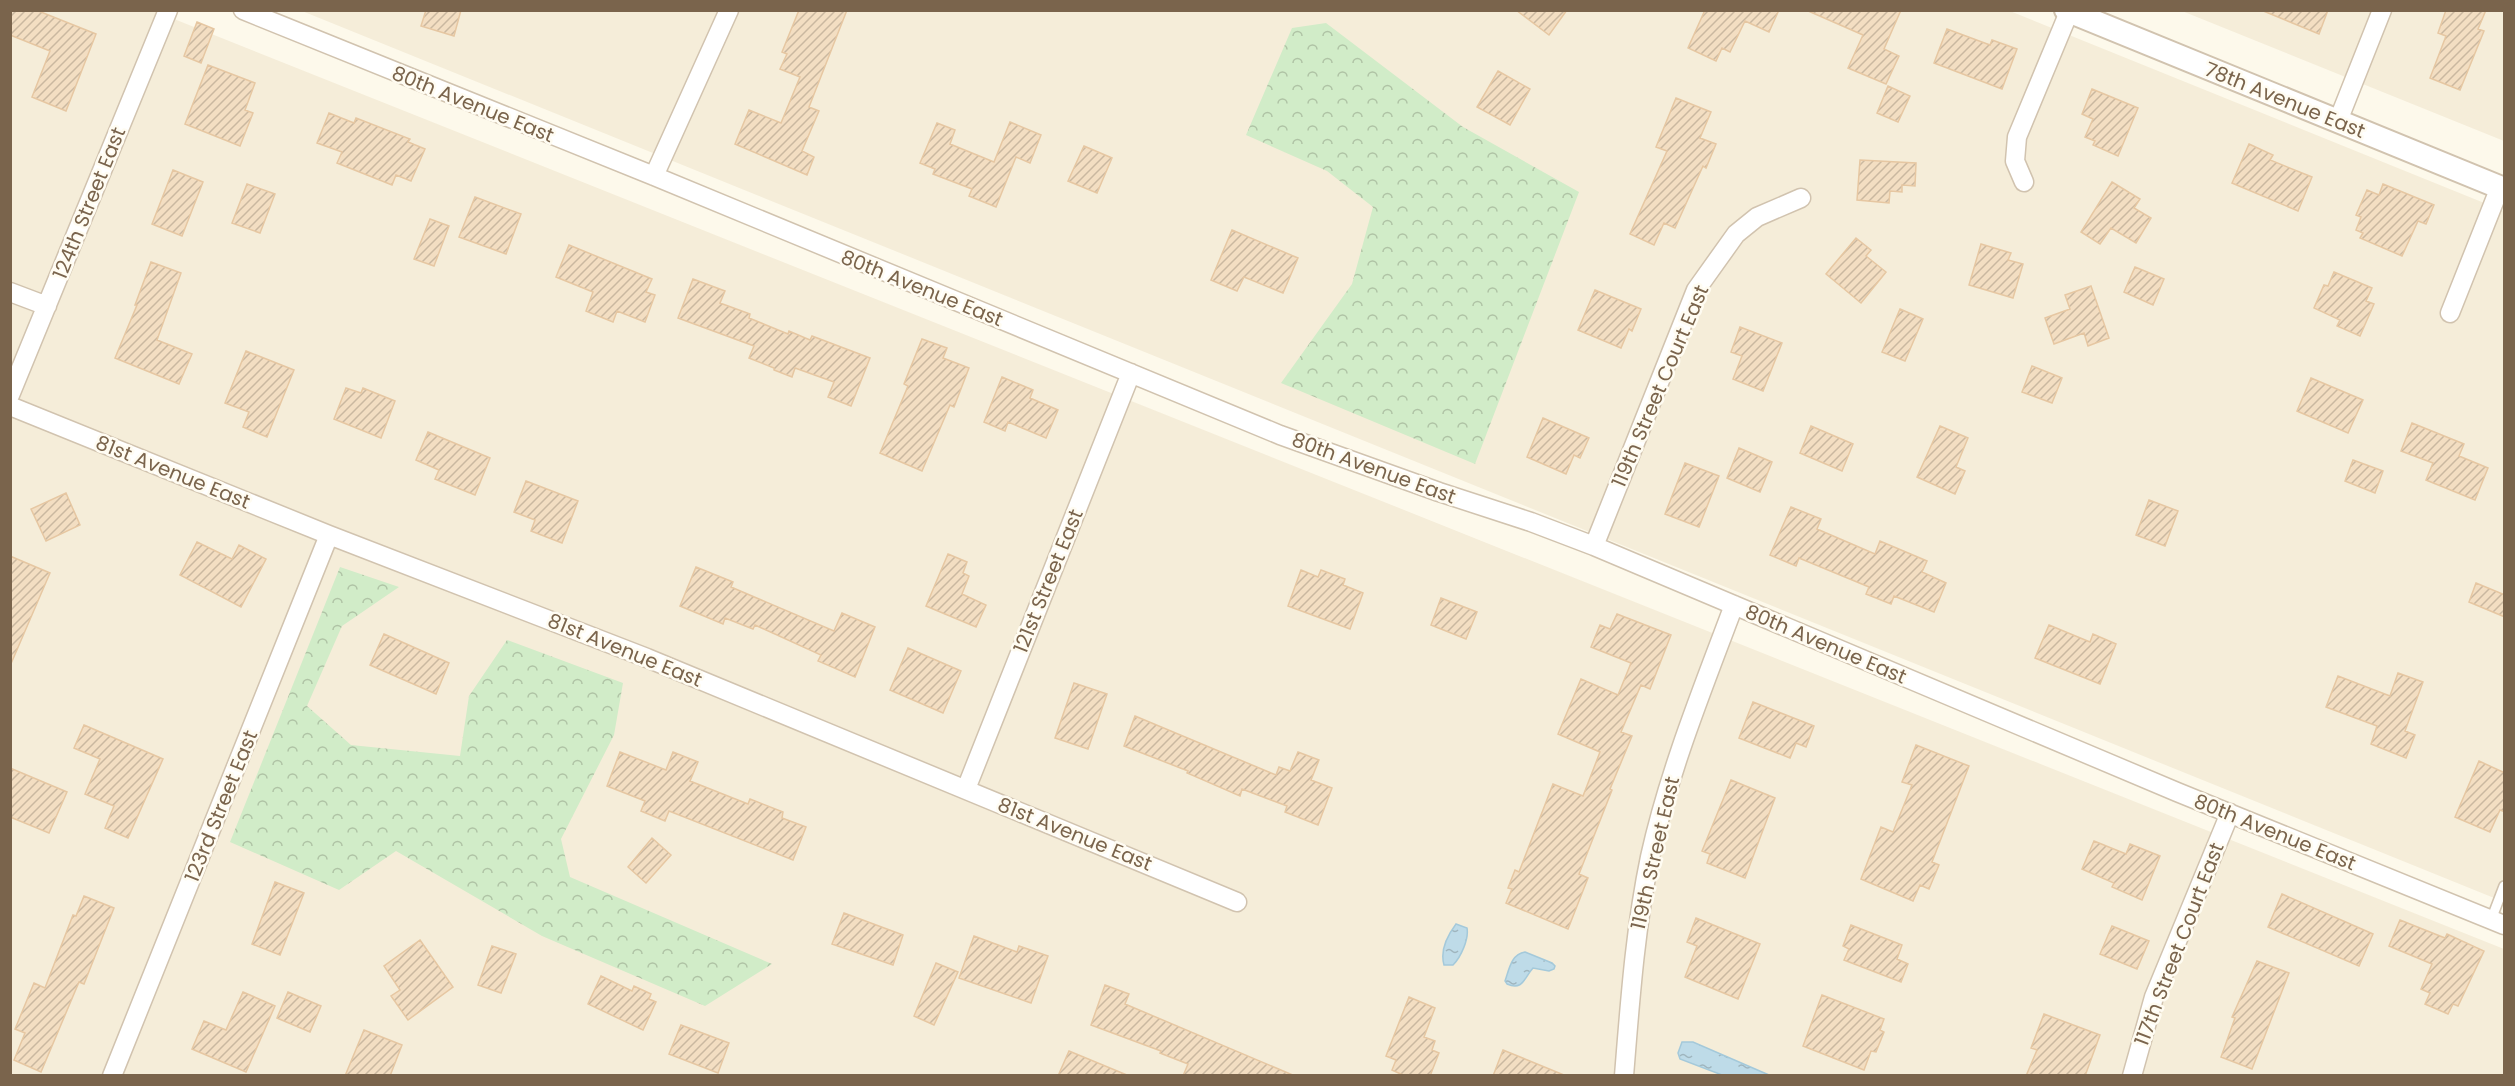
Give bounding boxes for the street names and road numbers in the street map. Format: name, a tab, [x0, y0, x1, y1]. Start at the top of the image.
street label: 78th Avenue East	[2201, 55, 2369, 145]
street label: 80th Avenue East	[388, 59, 558, 149]
street label: 124th Street East	[46, 123, 132, 283]
street label: 80th Avenue East	[837, 243, 1007, 333]
street label: 119th Street Court East	[1605, 280, 1715, 492]
street label: 80th Avenue East	[1288, 425, 1460, 511]
street label: 81st Avenue East	[92, 428, 254, 516]
street label: 121st Street East	[1006, 505, 1090, 657]
street label: 80th Avenue East	[1741, 597, 1911, 691]
street label: 81st Avenue East	[544, 606, 706, 694]
street label: 123rd Street East	[178, 726, 264, 886]
street label: 119th Street East	[1624, 774, 1686, 932]
street label: 80th Avenue East	[2190, 787, 2360, 877]
street label: 81st Avenue East	[994, 790, 1156, 878]
street label: 117th Street Court East	[2127, 838, 2231, 1050]

